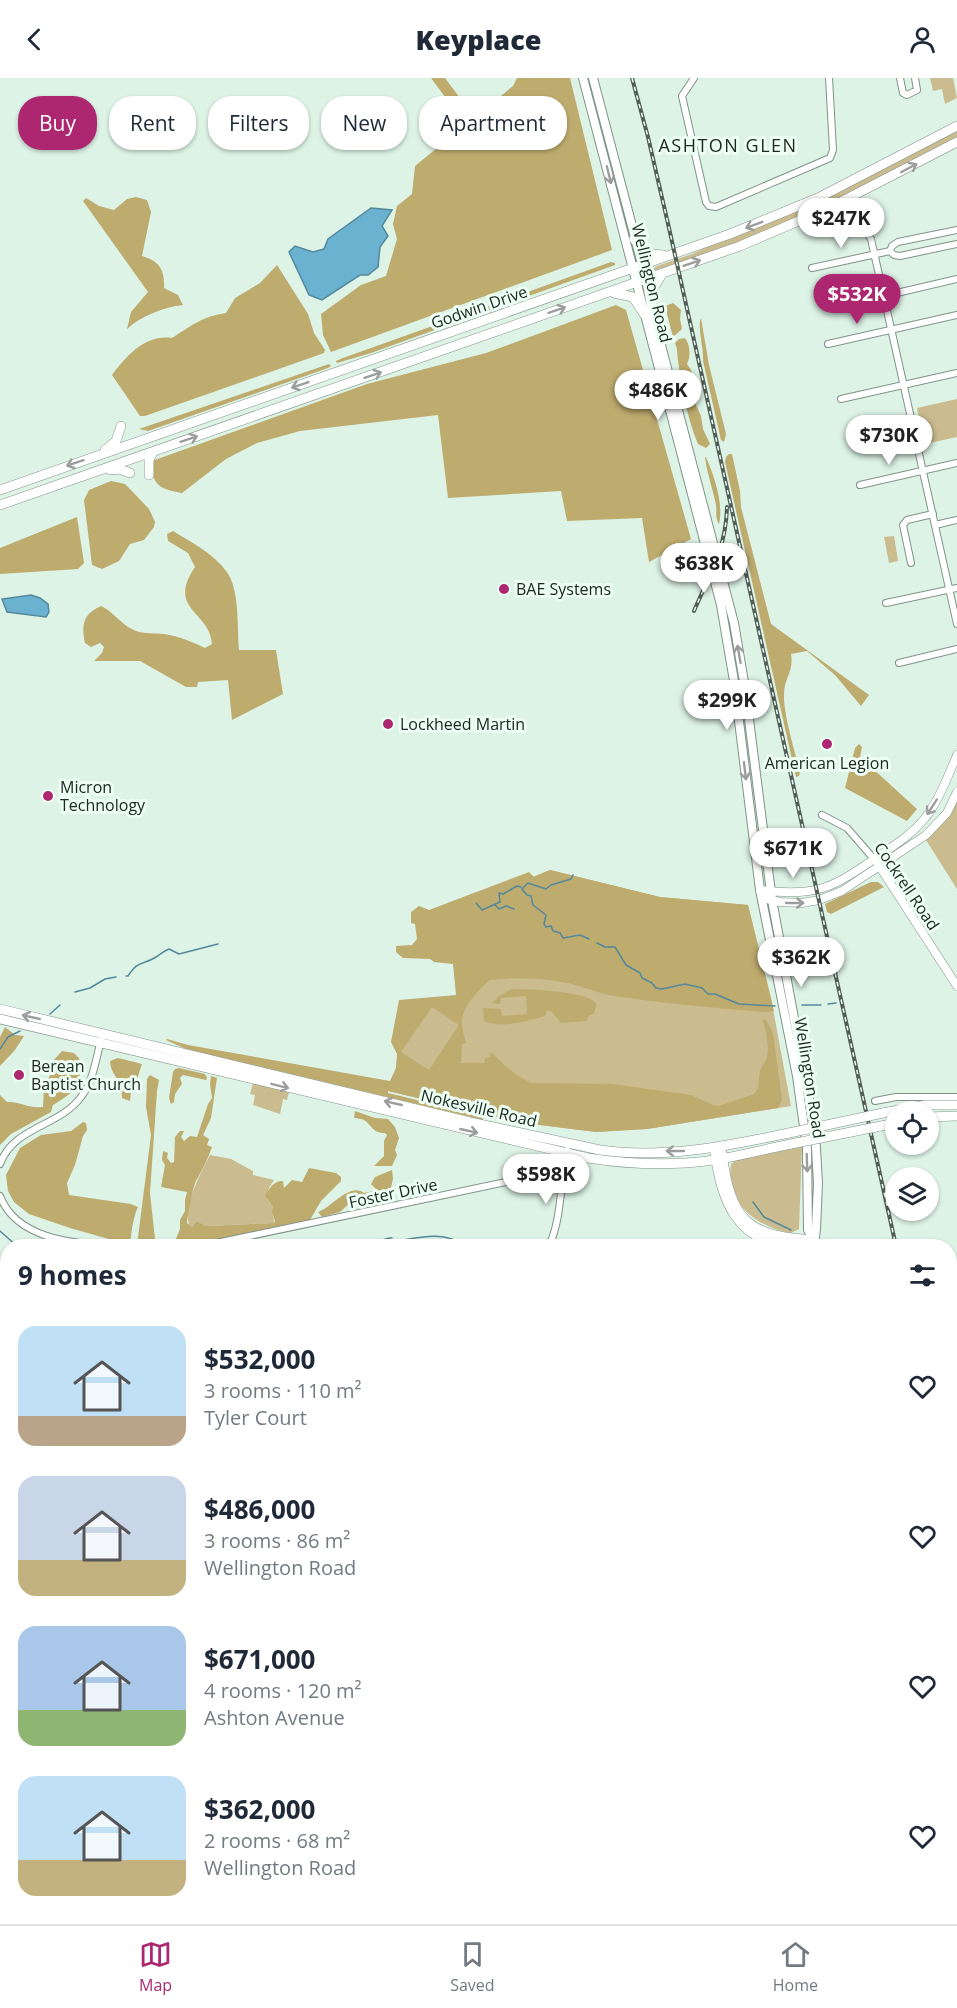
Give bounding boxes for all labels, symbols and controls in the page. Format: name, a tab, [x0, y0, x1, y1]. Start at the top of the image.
text: Keyplace	[416, 21, 541, 58]
icon: back	[18, 23, 51, 56]
icon: person	[906, 23, 939, 56]
chip: Buy	[18, 96, 97, 150]
chip: Rent	[109, 96, 196, 150]
chip: Filters	[208, 96, 309, 150]
chip: New	[321, 96, 407, 150]
chip: Apartment	[419, 96, 567, 150]
district label: ASHTON GLEN	[658, 133, 798, 157]
one-way arrow	[900, 162, 917, 174]
one-way arrow	[603, 165, 615, 184]
pin: $247K	[799, 198, 883, 249]
text: $247K	[811, 204, 871, 231]
one-way arrow	[745, 220, 763, 231]
street label: Wellington Road	[627, 221, 677, 345]
one-way arrow	[683, 257, 701, 268]
pin: $532K	[815, 274, 899, 325]
street label: Godwin Drive	[428, 280, 530, 334]
text: $532K	[827, 280, 887, 307]
one-way arrow	[548, 304, 566, 315]
one-way arrow	[364, 369, 382, 380]
pin: $486K	[616, 370, 700, 421]
text: $486K	[628, 376, 688, 403]
one-way arrow	[291, 381, 310, 392]
pin: $730K	[847, 415, 931, 466]
text: $730K	[859, 421, 919, 448]
one-way arrow	[179, 433, 198, 444]
one-way arrow	[66, 459, 85, 470]
pin: $638K	[662, 543, 746, 594]
text: $638K	[674, 549, 734, 576]
place label: BAE Systems	[516, 578, 611, 600]
marker: BAE Systems	[497, 582, 511, 596]
one-way arrow	[733, 645, 744, 664]
pin: $299K	[685, 680, 769, 731]
text: $299K	[697, 686, 757, 713]
place label: Lockheed Martin	[400, 713, 525, 735]
marker: Lockheed Martin	[381, 717, 395, 731]
marker: American Legion	[820, 737, 834, 751]
place label: American Legion	[765, 752, 889, 774]
one-way arrow	[740, 760, 751, 780]
place label: Micron Technology	[60, 776, 146, 816]
marker: Micron Technology	[41, 789, 55, 803]
one-way arrow	[926, 799, 938, 815]
pin: $671K	[751, 828, 835, 879]
text: $671K	[763, 834, 823, 861]
street label: Cockrell Road	[869, 838, 945, 934]
one-way arrow	[785, 897, 805, 909]
pin: $362K	[759, 937, 843, 988]
text: $362K	[771, 943, 831, 970]
one-way arrow	[22, 1010, 41, 1022]
street label: Wellington Road	[790, 1016, 830, 1140]
place label: Berean Baptist Church	[31, 1055, 141, 1095]
marker: Berean Baptist Church	[12, 1068, 26, 1082]
one-way arrow	[270, 1080, 289, 1092]
street label: Nokesville Road	[419, 1084, 539, 1132]
one-way arrow	[384, 1097, 403, 1109]
map controls	[885, 1101, 939, 1221]
button: locate	[885, 1101, 939, 1155]
one-way arrow	[459, 1126, 478, 1137]
one-way arrow	[665, 1145, 685, 1157]
one-way arrow	[802, 1152, 813, 1172]
pin: $598K	[504, 1154, 588, 1205]
text: $598K	[516, 1160, 576, 1187]
button: layers	[885, 1167, 939, 1221]
street label: Foster Drive	[347, 1173, 439, 1213]
text: 9 homes	[18, 1257, 127, 1293]
icon: filters	[906, 1259, 939, 1292]
text: $532,000	[204, 1341, 315, 1377]
icon: home	[66, 1350, 138, 1422]
icon: heart	[906, 1370, 939, 1403]
text: 3 rooms · 110 m²	[204, 1377, 362, 1404]
text: Tyler Court	[204, 1404, 307, 1431]
text: $486,000	[204, 1491, 315, 1527]
icon: home	[66, 1500, 138, 1572]
icon: heart	[906, 1520, 939, 1553]
text: 3 rooms · 86 m²	[204, 1527, 350, 1554]
text: Wellington Road	[204, 1554, 356, 1581]
text: $671,000	[204, 1641, 315, 1677]
icon: home	[66, 1650, 138, 1722]
icon: heart	[906, 1670, 939, 1703]
text: 4 rooms · 120 m²	[204, 1677, 362, 1704]
text: Ashton Avenue	[204, 1704, 345, 1731]
text: $362,000	[204, 1791, 315, 1827]
icon: home	[66, 1800, 138, 1872]
icon: heart	[906, 1820, 939, 1853]
text: 2 rooms · 68 m²	[204, 1827, 350, 1854]
text: Wellington Road	[204, 1854, 356, 1881]
tab: Map	[139, 1938, 172, 1996]
tab: Saved	[450, 1938, 495, 1996]
tab: Home	[773, 1938, 818, 1996]

